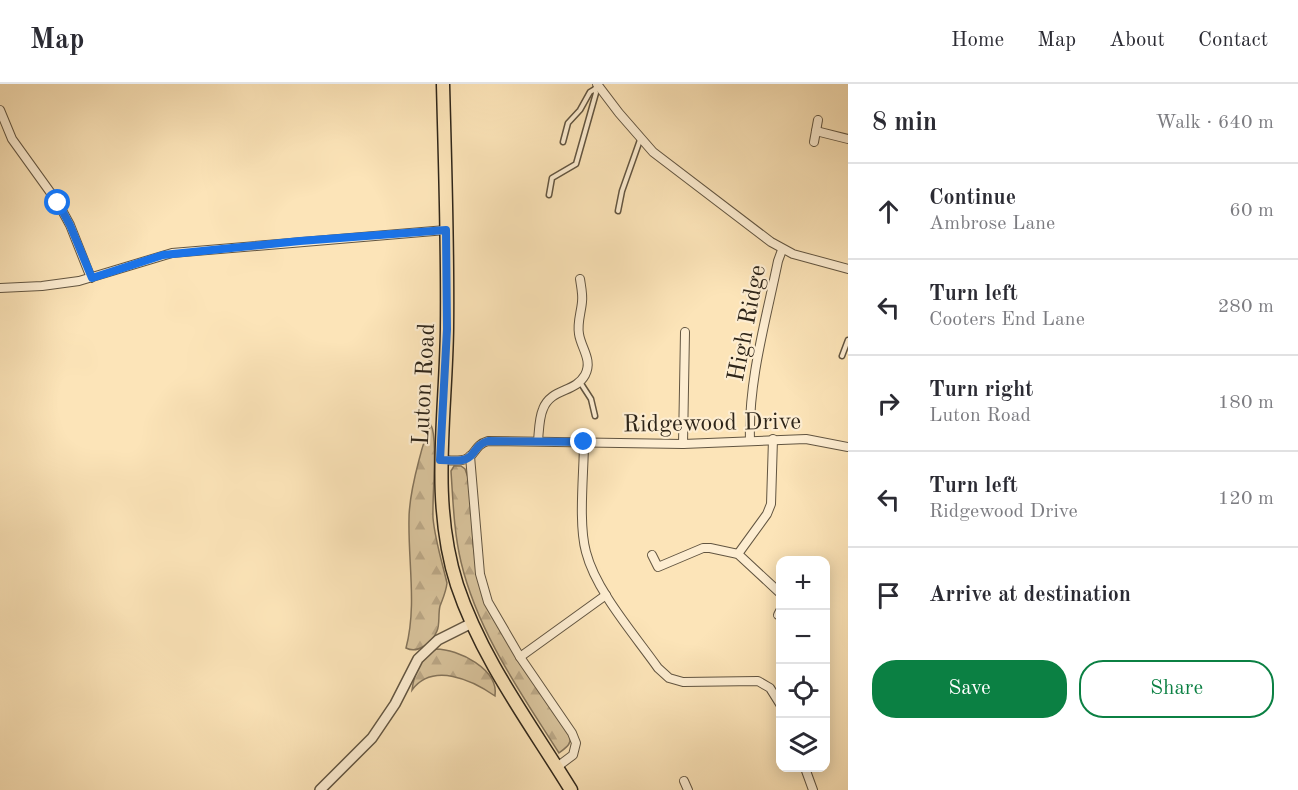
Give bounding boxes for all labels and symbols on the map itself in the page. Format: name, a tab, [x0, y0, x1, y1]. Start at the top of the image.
route start	[44, 189, 70, 215]
street label: High Ridge	[725, 263, 771, 384]
street label: Luton Road	[410, 322, 440, 446]
street label: Ridgewood Drive	[623, 410, 801, 438]
route end	[570, 428, 596, 454]

